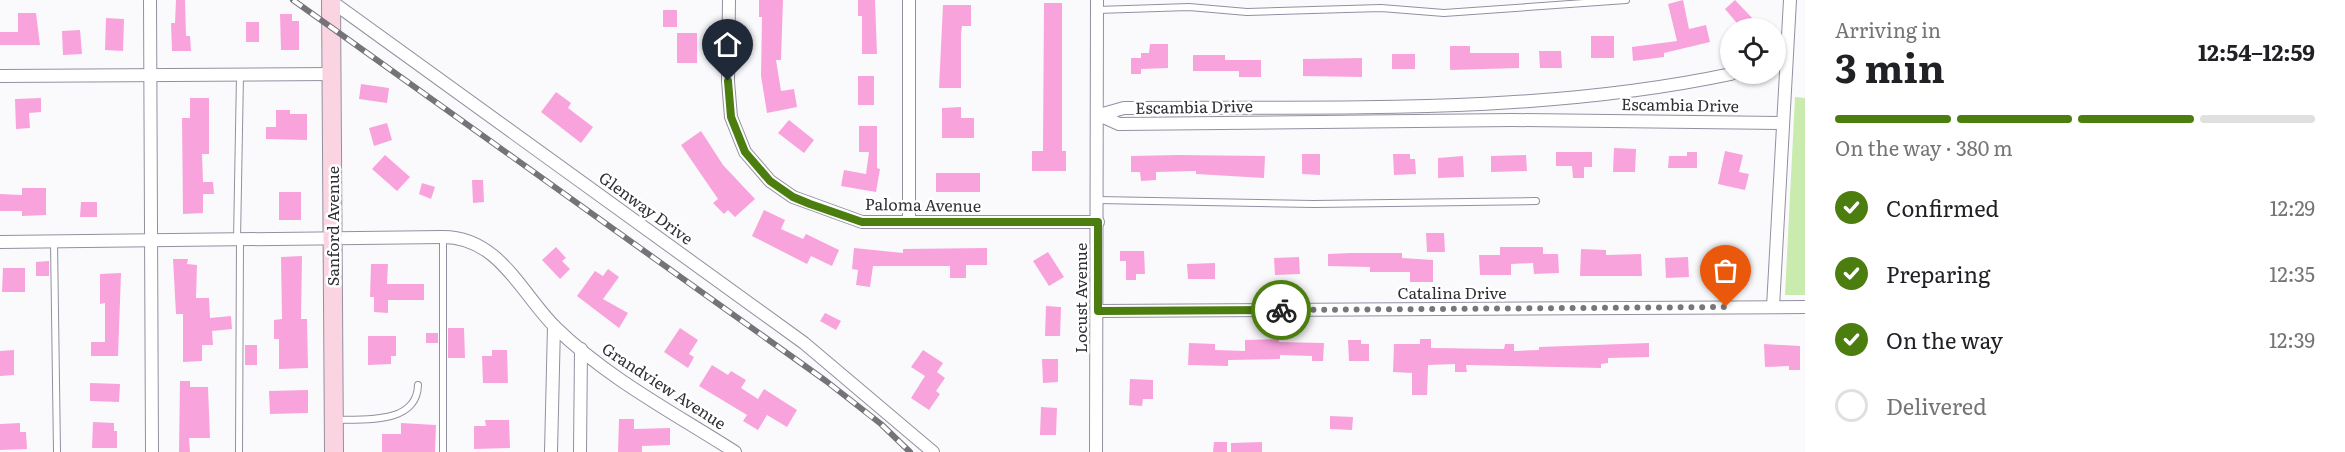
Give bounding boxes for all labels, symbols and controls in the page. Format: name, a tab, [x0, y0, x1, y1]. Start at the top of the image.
text: Arriving in	[1835, 14, 1941, 44]
map controls	[1720, 18, 1786, 84]
button: locate	[1720, 18, 1786, 84]
pin	[702, 19, 753, 81]
icon: home	[711, 28, 744, 61]
text: 12:54–12:59	[2198, 35, 2315, 68]
text: 3 min	[1835, 37, 1945, 95]
street label: Escambia Drive	[1621, 91, 1739, 117]
street label: Escambia Drive	[1135, 93, 1253, 119]
text: On the way · 380 m	[1835, 132, 2013, 162]
street label: Glenway Drive	[595, 165, 699, 250]
street label: Sanford Avenue	[320, 166, 344, 286]
street label: Paloma Avenue	[865, 191, 981, 217]
icon: check	[1835, 191, 1868, 224]
text: Confirmed	[1886, 191, 1999, 224]
text: 12:29	[2270, 192, 2315, 222]
street label: Locust Avenue	[1068, 243, 1092, 353]
pin	[1700, 245, 1751, 307]
icon: bag	[1709, 254, 1742, 287]
icon: check	[1835, 257, 1868, 290]
text: Preparing	[1886, 257, 1990, 290]
text: 12:35	[2269, 258, 2315, 288]
courier	[1251, 280, 1311, 340]
street label: Catalina Drive	[1397, 280, 1507, 304]
icon: bike	[1265, 294, 1298, 327]
icon: check	[1835, 323, 1868, 356]
text: On the way	[1886, 323, 2003, 356]
text: 12:39	[2269, 324, 2315, 354]
street label: Grandview Avenue	[598, 336, 731, 434]
text: Delivered	[1886, 389, 1987, 422]

